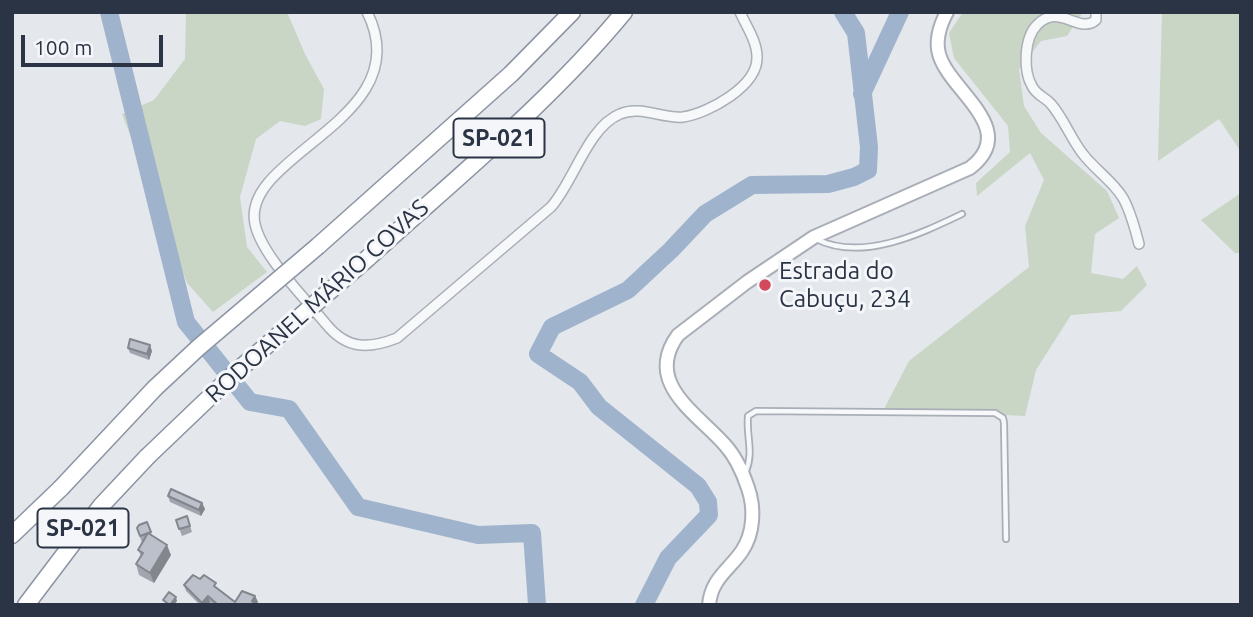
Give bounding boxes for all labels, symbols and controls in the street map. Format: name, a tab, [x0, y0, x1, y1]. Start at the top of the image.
scale bar	[24, 21, 166, 65]
text: 100 m	[34, 35, 92, 59]
road number: SP-021	[454, 119, 544, 158]
street label: RODOANEL MÁRIO COVAS	[200, 193, 434, 409]
place label: Estrada do Cabuçu, 234	[779, 257, 911, 313]
marker: Estrada do Cabuçu, 234	[757, 277, 773, 293]
road number: SP-021	[38, 508, 128, 548]

